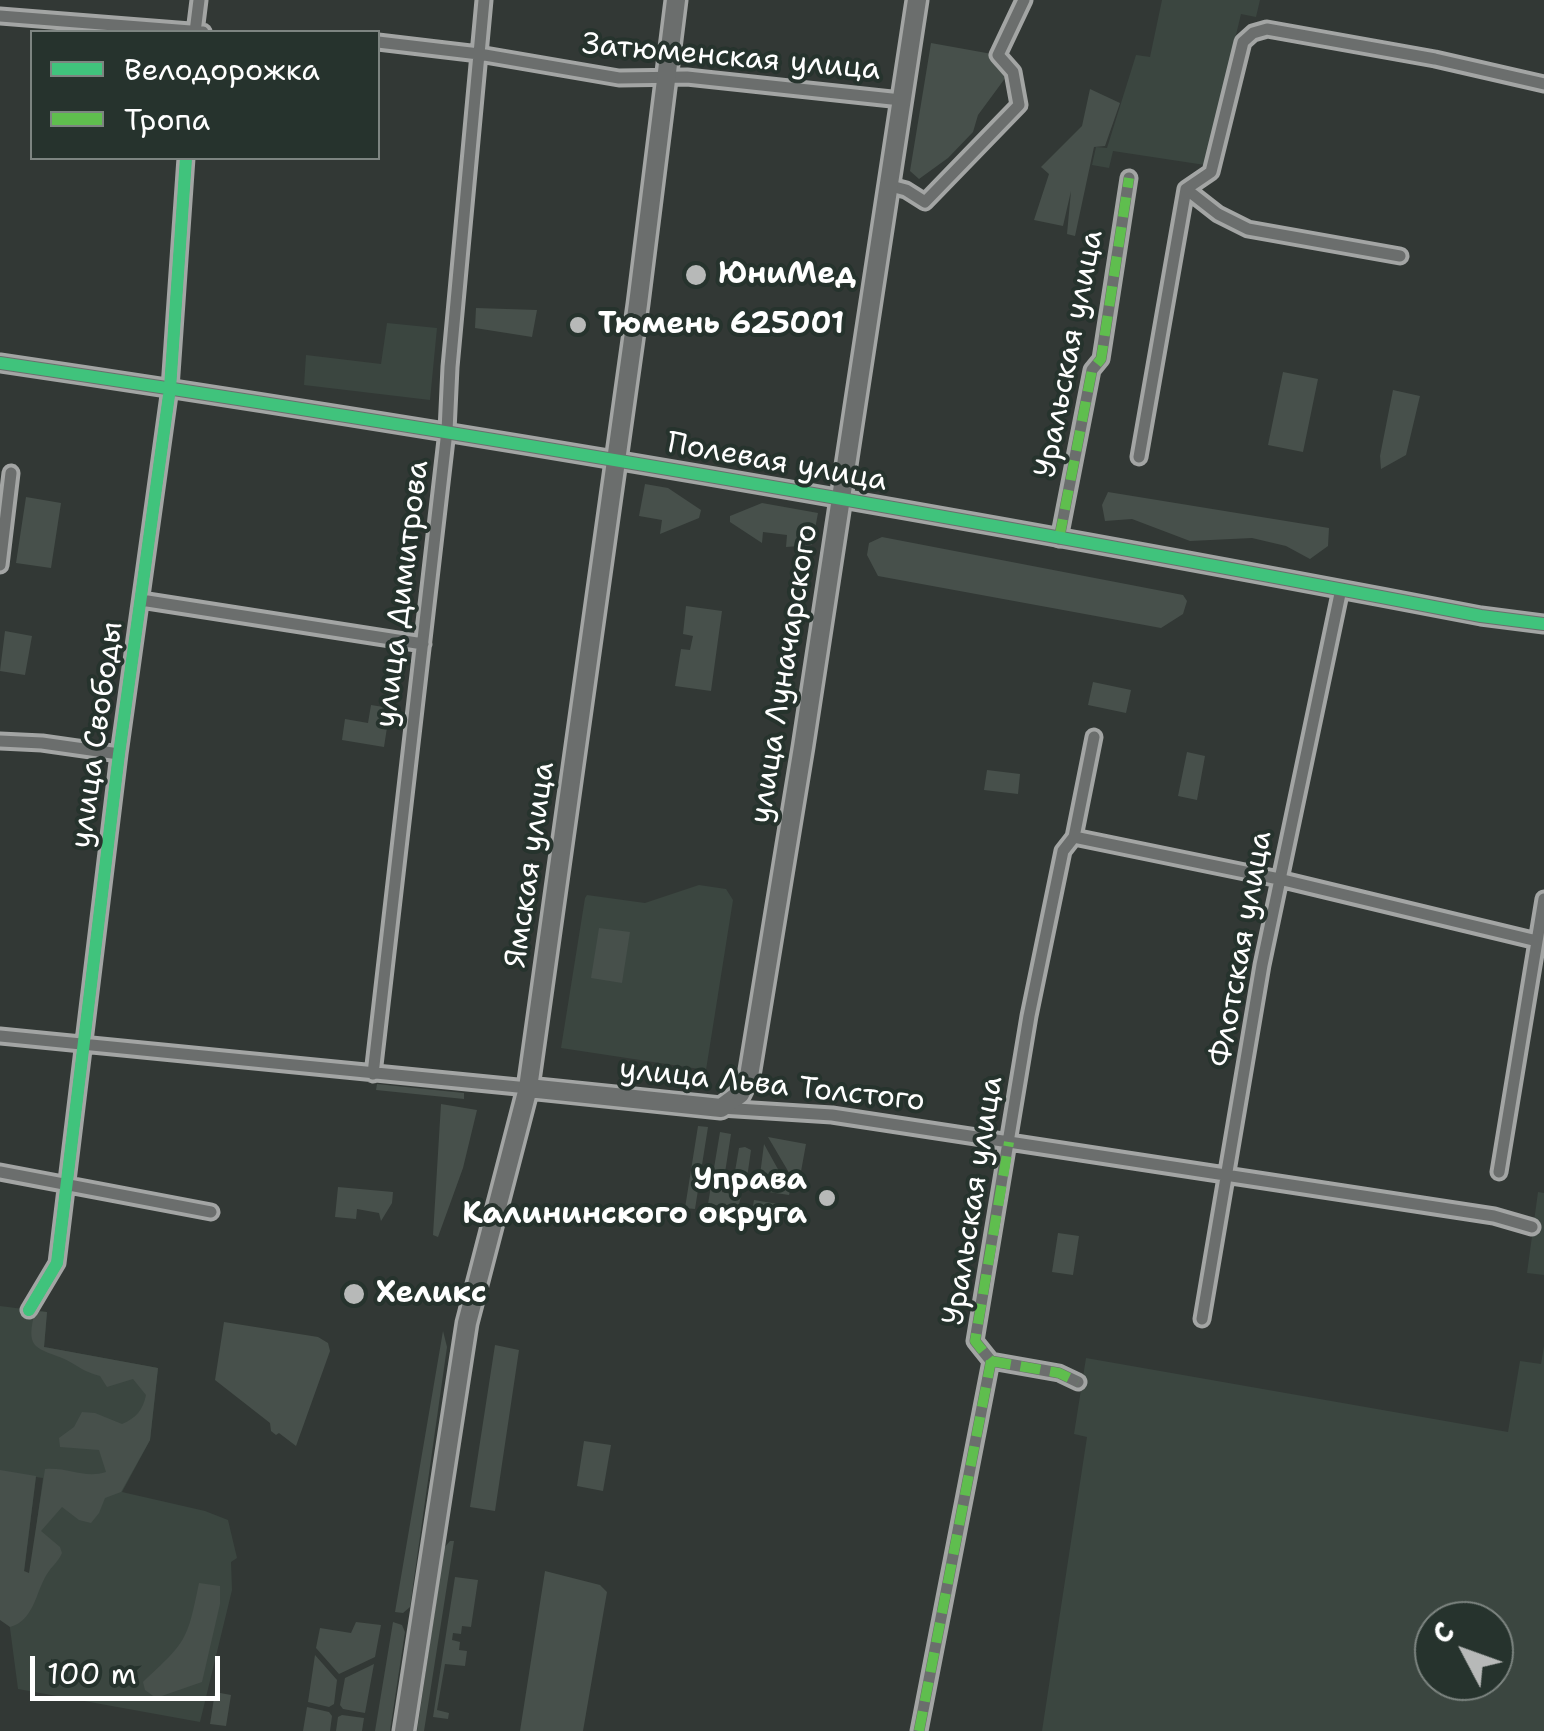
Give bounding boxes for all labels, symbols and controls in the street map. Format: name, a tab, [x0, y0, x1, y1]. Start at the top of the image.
street label: Затюменская улица	[580, 27, 882, 89]
legend	[30, 30, 380, 160]
text: Велодорожка	[124, 49, 320, 90]
text: Тропа	[124, 99, 210, 140]
street label: Уральская улица	[1028, 227, 1112, 481]
place label: ЮниМед	[718, 257, 856, 293]
marker: ЮниМед	[683, 262, 709, 288]
place label: Тюмень 625001	[598, 307, 844, 343]
marker: Тюмень 625001	[567, 314, 589, 336]
street label: Полевая улица	[664, 426, 890, 500]
street label: улица Димитрова	[369, 458, 437, 730]
street label: улица Луначарского	[744, 522, 826, 826]
street label: улица Свободы	[64, 619, 132, 851]
street label: Ямская улица	[499, 760, 563, 970]
street label: Флотская улица	[1203, 828, 1281, 1070]
street label: улица Льва Толстого	[617, 1052, 927, 1120]
street label: Уральская улица	[937, 1074, 1011, 1328]
place label: Управа Калининского округа	[462, 1163, 807, 1234]
marker: Управа Калининского округа	[816, 1187, 838, 1209]
place label: Хеликс	[376, 1276, 487, 1312]
marker: Хеликс	[341, 1281, 367, 1307]
north arrow	[1414, 1601, 1514, 1701]
text: С	[1423, 1614, 1463, 1652]
scale bar	[35, 1636, 225, 1698]
text: 100 m	[47, 1653, 137, 1694]

